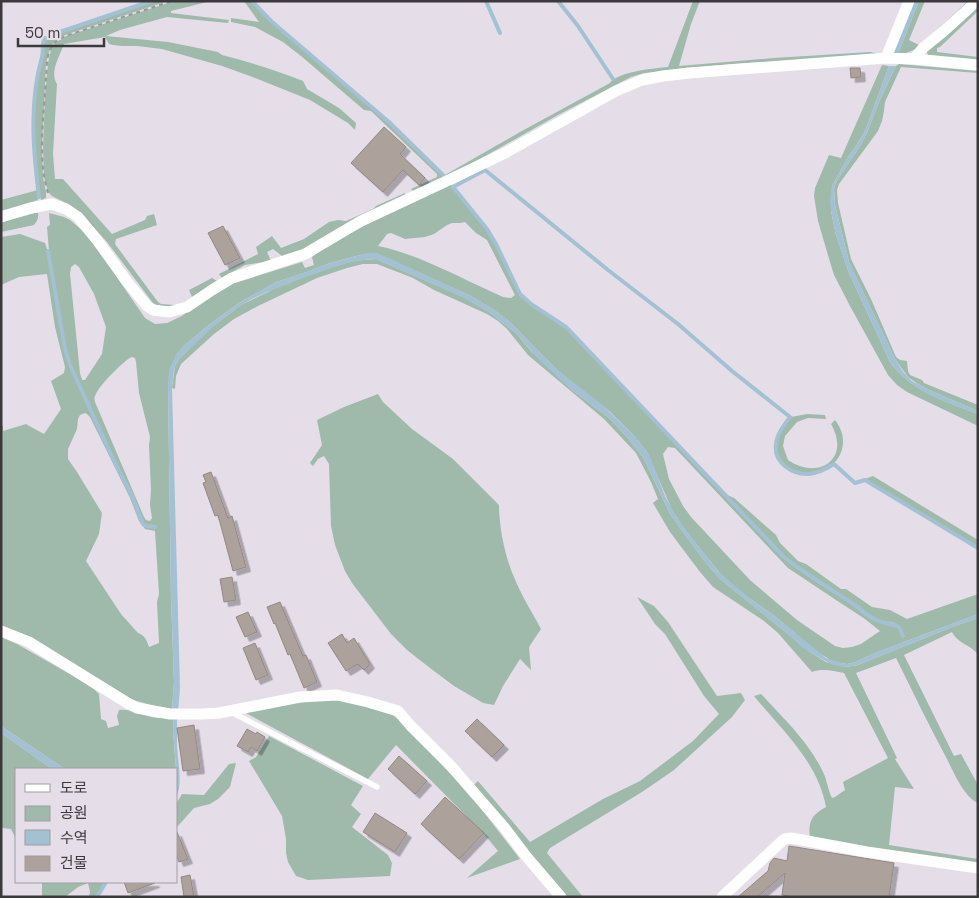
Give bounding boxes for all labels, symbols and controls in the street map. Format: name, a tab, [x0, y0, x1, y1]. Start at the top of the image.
scale bar	[18, 15, 104, 47]
text: 50 m	[25, 23, 60, 42]
legend	[15, 768, 178, 883]
text: 도로	[60, 778, 88, 797]
text: 공원	[60, 803, 88, 822]
text: 수역	[60, 828, 88, 847]
text: 건물	[60, 853, 88, 872]

